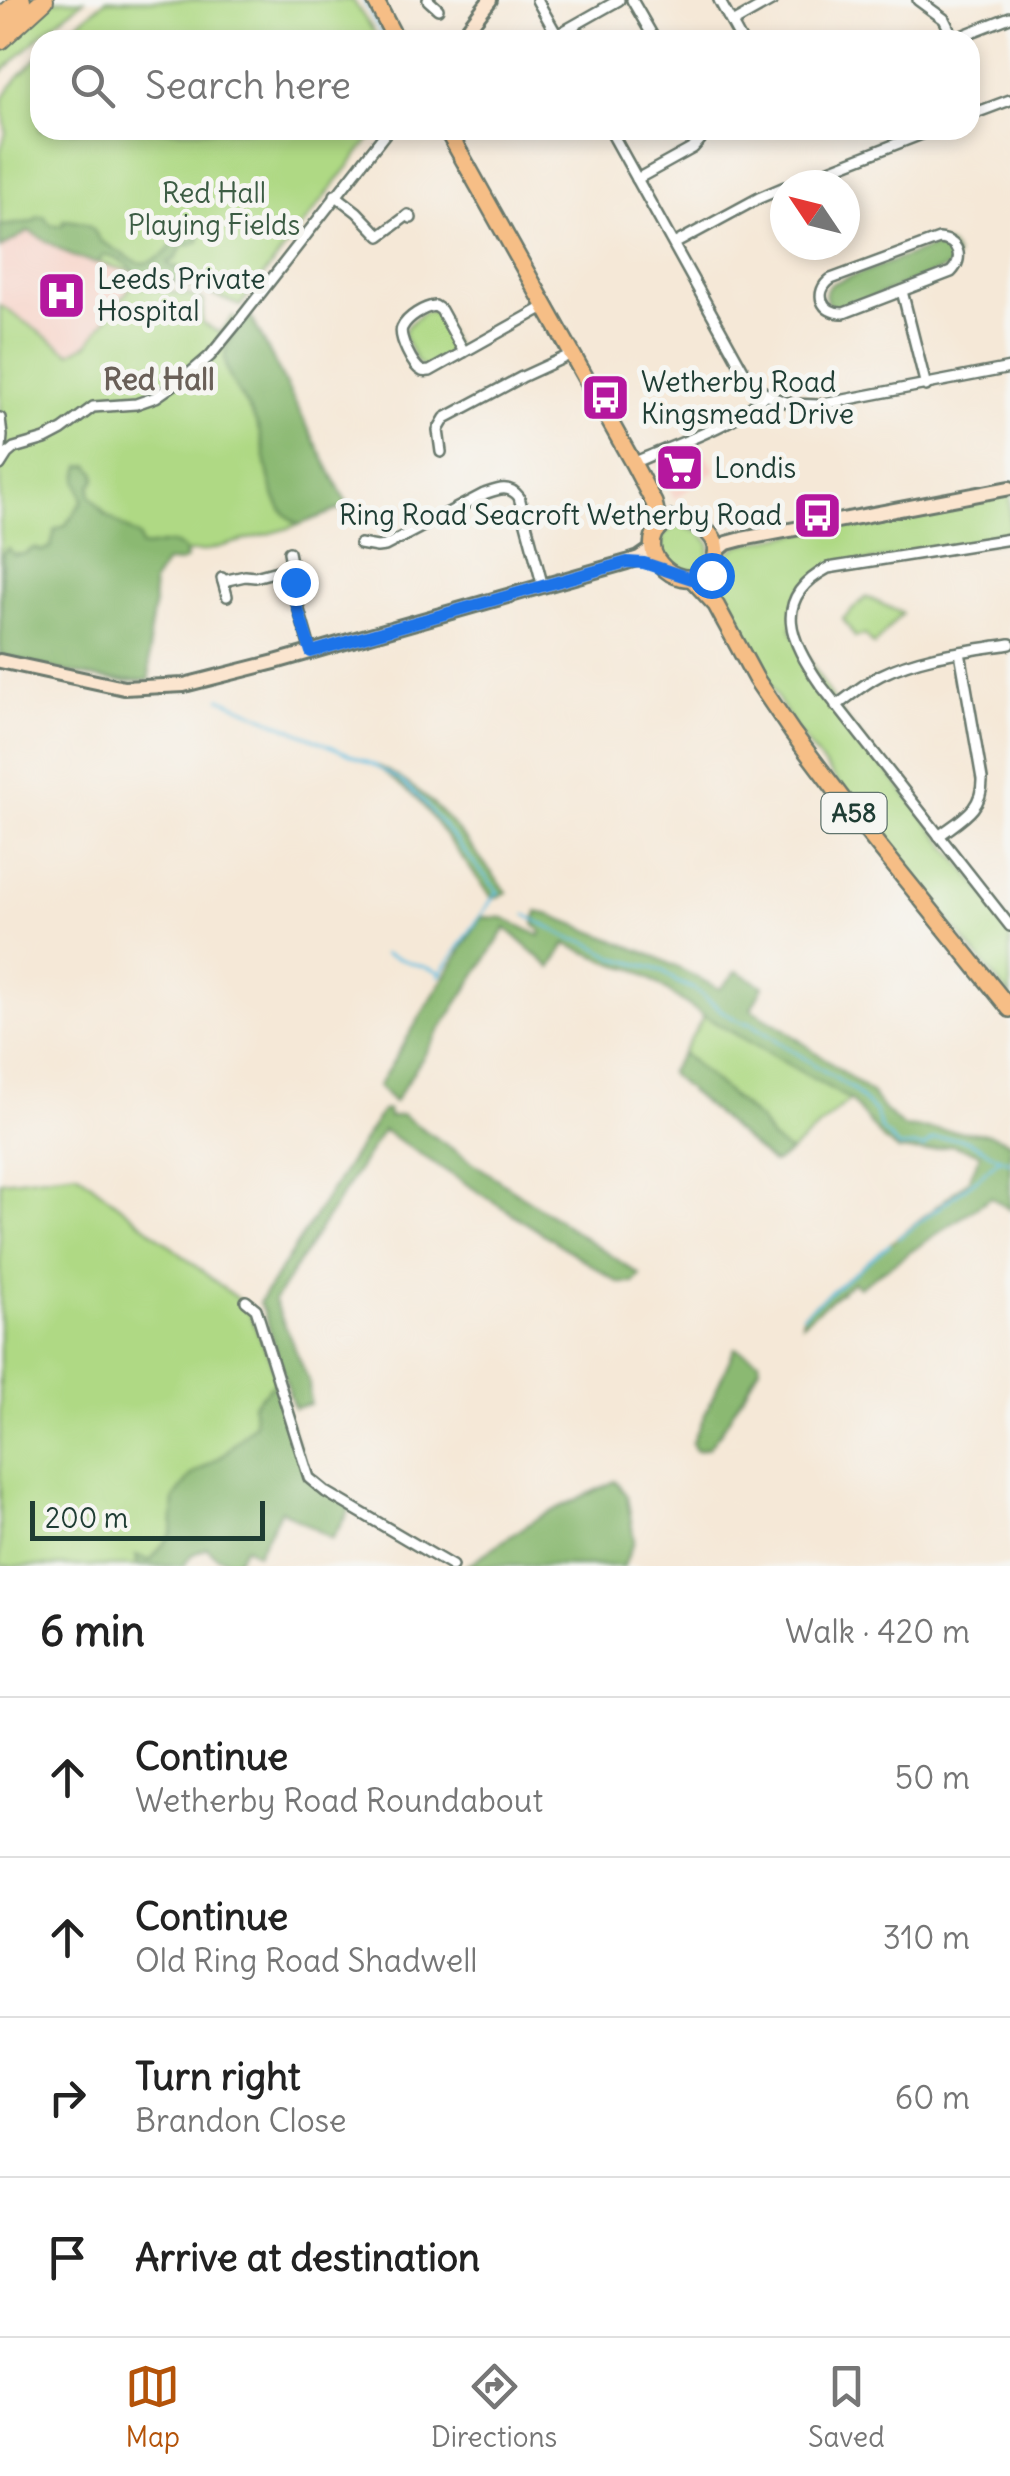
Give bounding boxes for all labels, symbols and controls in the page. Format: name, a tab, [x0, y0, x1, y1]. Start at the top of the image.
search box	[30, 30, 980, 140]
icon: search	[65, 58, 120, 113]
text: Search here	[145, 62, 351, 109]
north arrow	[770, 170, 860, 260]
park label: Red Hall Playing Fields	[128, 175, 300, 243]
place label: Leeds Private Hospital	[97, 261, 266, 329]
hospital icon: Leeds Private Hospital	[36, 269, 88, 321]
district label: Red Hall	[103, 360, 215, 398]
place label: Wetherby Road Kingsmead Drive	[641, 364, 854, 432]
bus stop icon: Wetherby Road Kingsmead Drive	[580, 372, 632, 424]
supermarket icon: Londis	[653, 442, 705, 494]
place label: Londis	[714, 450, 796, 486]
bus stop icon: Ring Road Seacroft Wetherby Road	[791, 489, 843, 541]
place label: Ring Road Seacroft Wetherby Road	[339, 497, 782, 533]
route start	[689, 553, 735, 599]
route end	[273, 560, 319, 606]
road number: A58	[822, 793, 886, 833]
scale bar	[30, 1496, 265, 1540]
text: 200 m	[45, 1500, 128, 1536]
text: 6 min	[40, 1605, 145, 1657]
text: Walk · 420 m	[785, 1611, 970, 1652]
text: Continue	[135, 1733, 288, 1780]
icon: ahead	[40, 1750, 95, 1805]
text: 50 m	[895, 1757, 970, 1798]
text: Wetherby Road Roundabout	[135, 1780, 543, 1821]
text: Continue	[135, 1893, 288, 1940]
icon: ahead	[40, 1910, 95, 1965]
text: 310 m	[883, 1917, 970, 1958]
text: Old Ring Road Shadwell	[135, 1940, 478, 1981]
text: Turn right	[135, 2053, 301, 2100]
icon: right	[40, 2070, 95, 2125]
text: 60 m	[895, 2077, 970, 2118]
text: Brandon Close	[135, 2100, 346, 2141]
icon: arrive	[40, 2230, 95, 2285]
text: Arrive at destination	[135, 2234, 480, 2281]
tab: Map	[125, 2359, 180, 2455]
tab: Directions	[431, 2359, 557, 2455]
tab: Saved	[808, 2359, 885, 2455]

